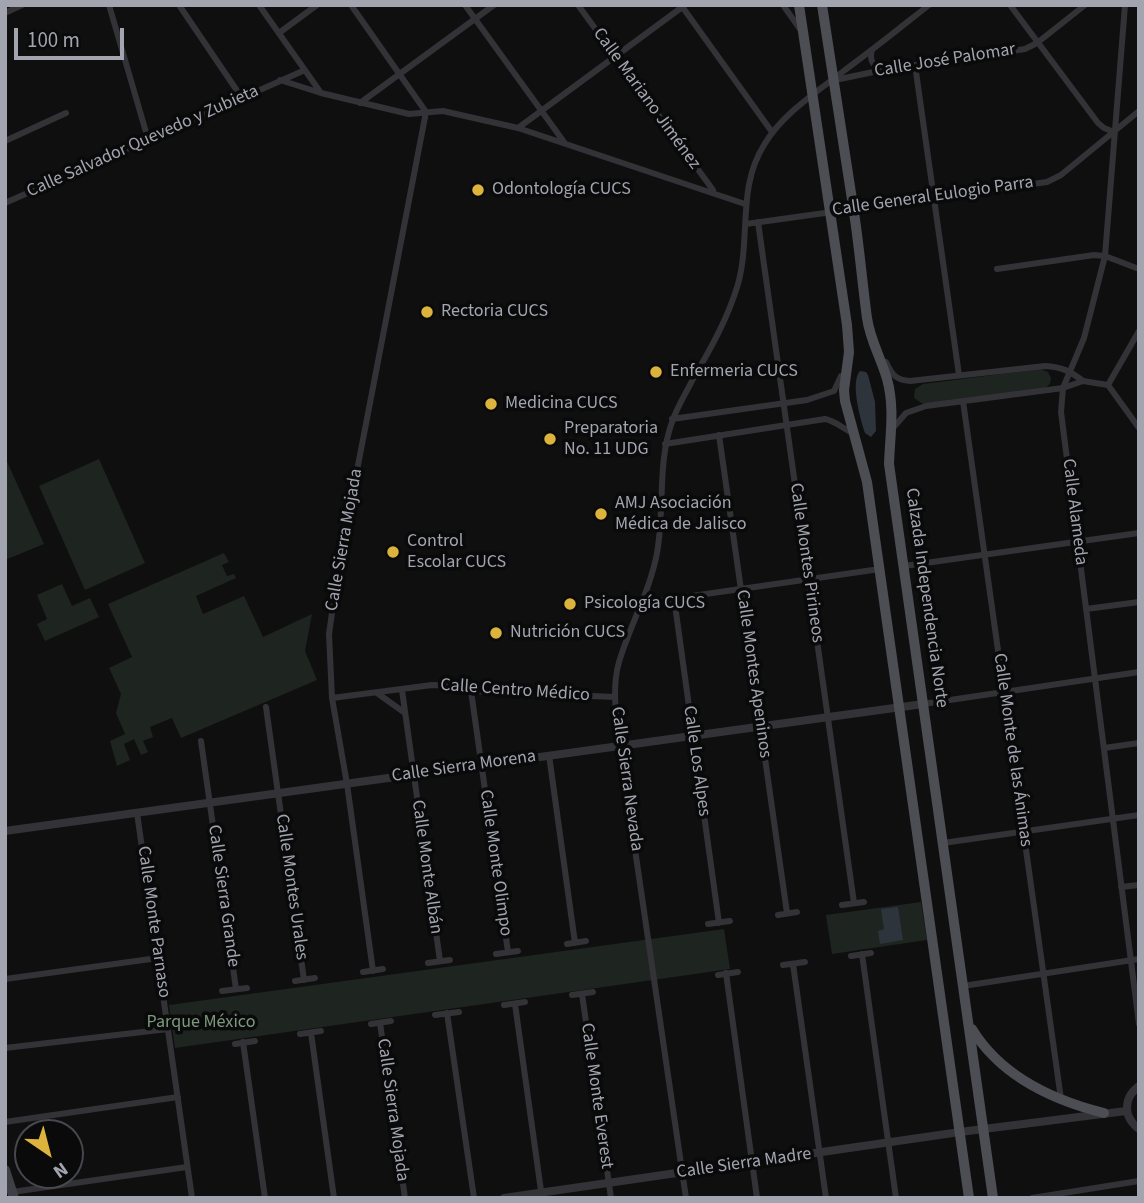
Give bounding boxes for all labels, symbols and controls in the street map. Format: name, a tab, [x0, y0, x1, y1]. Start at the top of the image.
scale bar	[18, 14, 128, 58]
street label: Calle Mariano Jiménez	[587, 24, 705, 174]
text: 100 m	[27, 25, 80, 55]
street label: Calle José Palomar	[873, 39, 1017, 83]
street label: Calle Salvador Quevedo y Zubieta	[24, 81, 262, 203]
street label: Calle General Eulogio Parra	[831, 172, 1035, 222]
place label: Odontología CUCS	[492, 179, 631, 201]
marker: Odontología CUCS	[470, 182, 486, 198]
place label: Rectoria CUCS	[441, 301, 548, 323]
marker: Rectoria CUCS	[419, 304, 435, 320]
place label: Enfermeria CUCS	[670, 361, 798, 383]
marker: Enfermeria CUCS	[648, 364, 664, 380]
place label: Medicina CUCS	[505, 393, 618, 415]
marker: Medicina CUCS	[483, 396, 499, 412]
place label: Preparatoria No. 11 UDG	[564, 418, 658, 460]
marker: Preparatoria No. 11 UDG	[542, 431, 558, 447]
street label: Calle Alameda	[1057, 457, 1091, 567]
street label: Calle Sierra Mojada	[322, 467, 368, 613]
street label: Calle Montes Pirineos	[784, 482, 828, 644]
street label: Calzada Independencia Norte	[900, 487, 952, 709]
place label: AMJ Asociación Médica de Jalisco	[615, 493, 746, 536]
marker: AMJ Asociación Médica de Jalisco	[593, 506, 609, 522]
place label: Control Escolar CUCS	[407, 531, 506, 574]
marker: Control Escolar CUCS	[385, 544, 401, 560]
street label: Calle Montes Apeninos	[730, 588, 776, 760]
place label: Psicología CUCS	[584, 593, 705, 615]
marker: Psicología CUCS	[562, 596, 578, 612]
place label: Nutrición CUCS	[510, 622, 625, 644]
marker: Nutrición CUCS	[488, 625, 504, 641]
street label: Calle Monte de las Ánimas	[988, 652, 1036, 848]
street label: Calle Centro Médico	[440, 675, 590, 707]
street label: Calle Los Alpes	[678, 704, 714, 818]
street label: Calle Sierra Nevada	[605, 705, 647, 853]
street label: Calle Sierra Morena	[390, 746, 538, 788]
street label: Calle Monte Olimpo	[474, 788, 516, 938]
street label: Calle Monte Albán	[406, 799, 446, 935]
street label: Calle Montes Urales	[270, 813, 312, 961]
street label: Calle Sierra Grande	[202, 823, 244, 969]
street label: Calle Monte Parnaso	[132, 845, 174, 999]
park label: Parque México	[147, 1012, 255, 1034]
street label: Calle Monte Everest	[575, 1022, 617, 1170]
street label: Calle Sierra Mojada	[371, 1037, 413, 1183]
north arrow	[14, 1119, 84, 1189]
street label: Calle Sierra Madre	[675, 1144, 813, 1184]
text: N	[47, 1155, 73, 1185]

